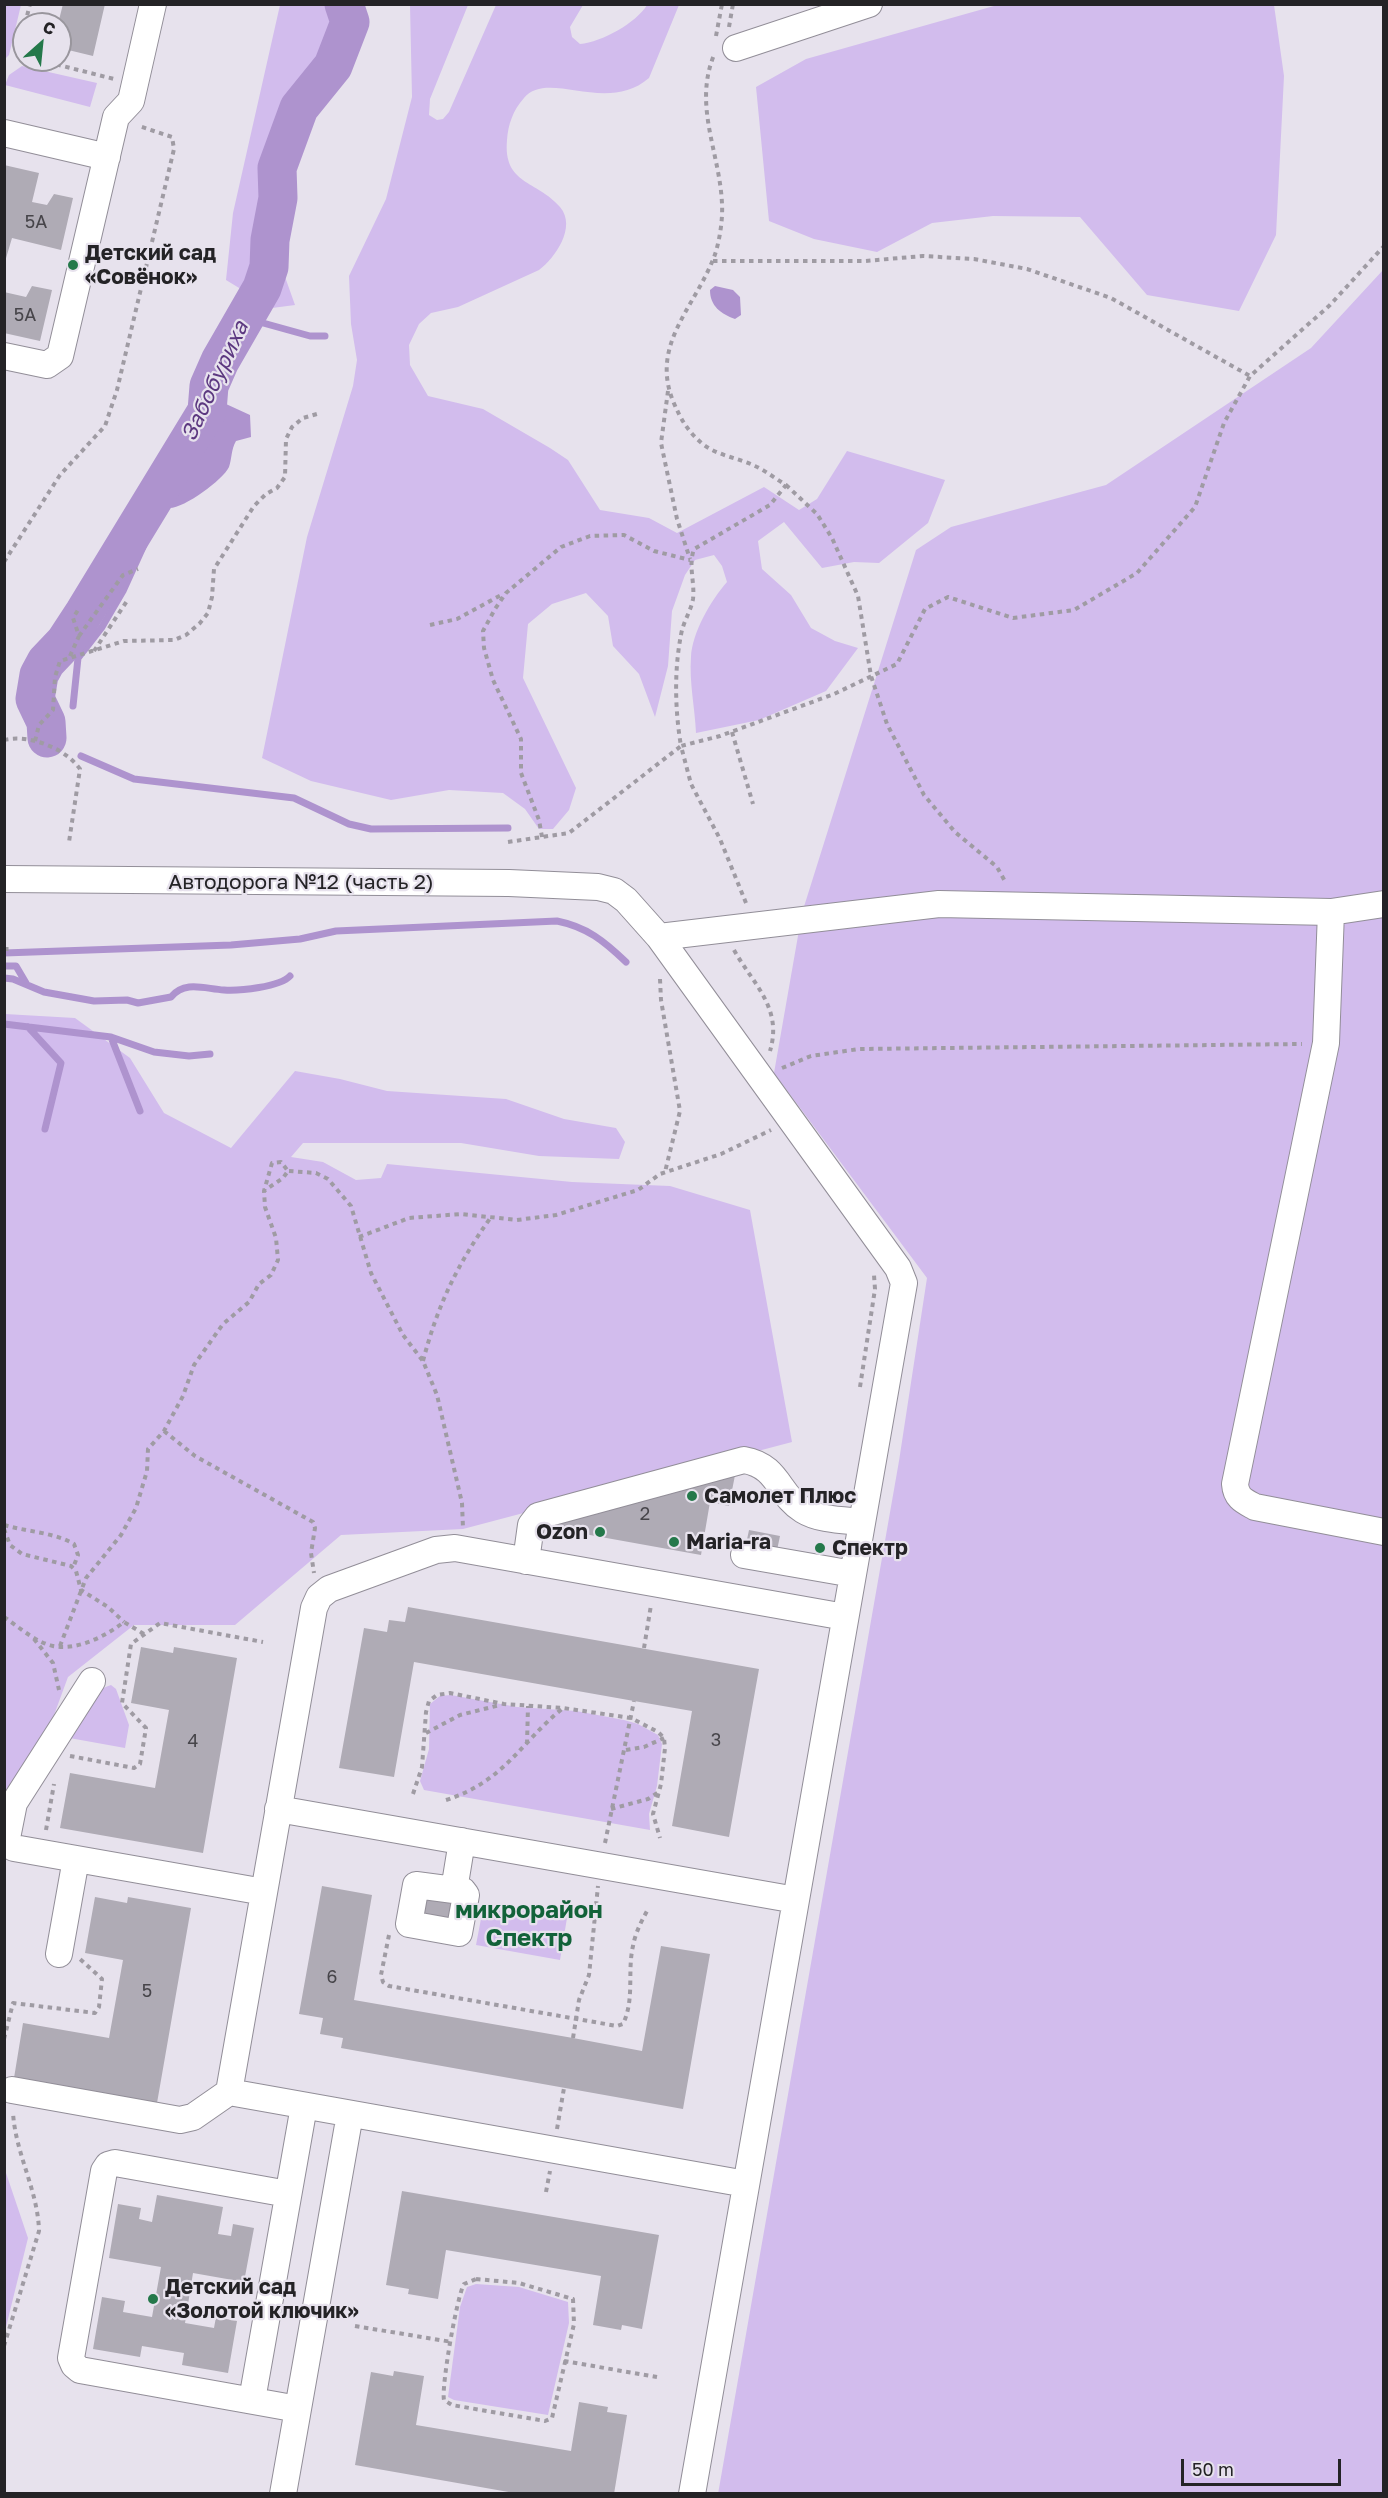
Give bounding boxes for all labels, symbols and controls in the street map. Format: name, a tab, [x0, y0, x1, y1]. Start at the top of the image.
north arrow	[12, 12, 72, 72]
text: С	[40, 16, 59, 39]
house number: 5А	[25, 211, 47, 233]
place label: Детский сад «Совёнок»	[85, 240, 216, 290]
marker: Детский сад «Совёнок»	[66, 258, 80, 272]
house number: 5А	[14, 304, 36, 326]
water label: Забобуриха	[176, 317, 254, 445]
street label: Автодорога №12 (часть 2)	[168, 869, 434, 895]
place label: Самолет Плюс	[704, 1483, 856, 1509]
marker: Самолет Плюс	[685, 1489, 699, 1503]
house number: 2	[640, 1503, 650, 1525]
place label: Ozon	[536, 1519, 588, 1545]
marker: Ozon	[593, 1525, 607, 1539]
place label: Maria-ra	[686, 1529, 771, 1555]
marker: Maria-ra	[667, 1535, 681, 1549]
place label: Спектр	[832, 1535, 908, 1561]
marker: Спектр	[813, 1541, 827, 1555]
house number: 3	[711, 1729, 721, 1751]
house number: 4	[188, 1730, 198, 1752]
district label: микрорайон Спектр	[455, 1896, 603, 1952]
house number: 6	[327, 1966, 337, 1988]
house number: 5	[142, 1980, 152, 2002]
place label: Детский сад «Золотой ключик»	[165, 2274, 359, 2324]
marker: Детский сад «Золотой ключик»	[146, 2292, 160, 2306]
scale bar	[1184, 2447, 1344, 2485]
text: 50 m	[1192, 2458, 1234, 2480]

